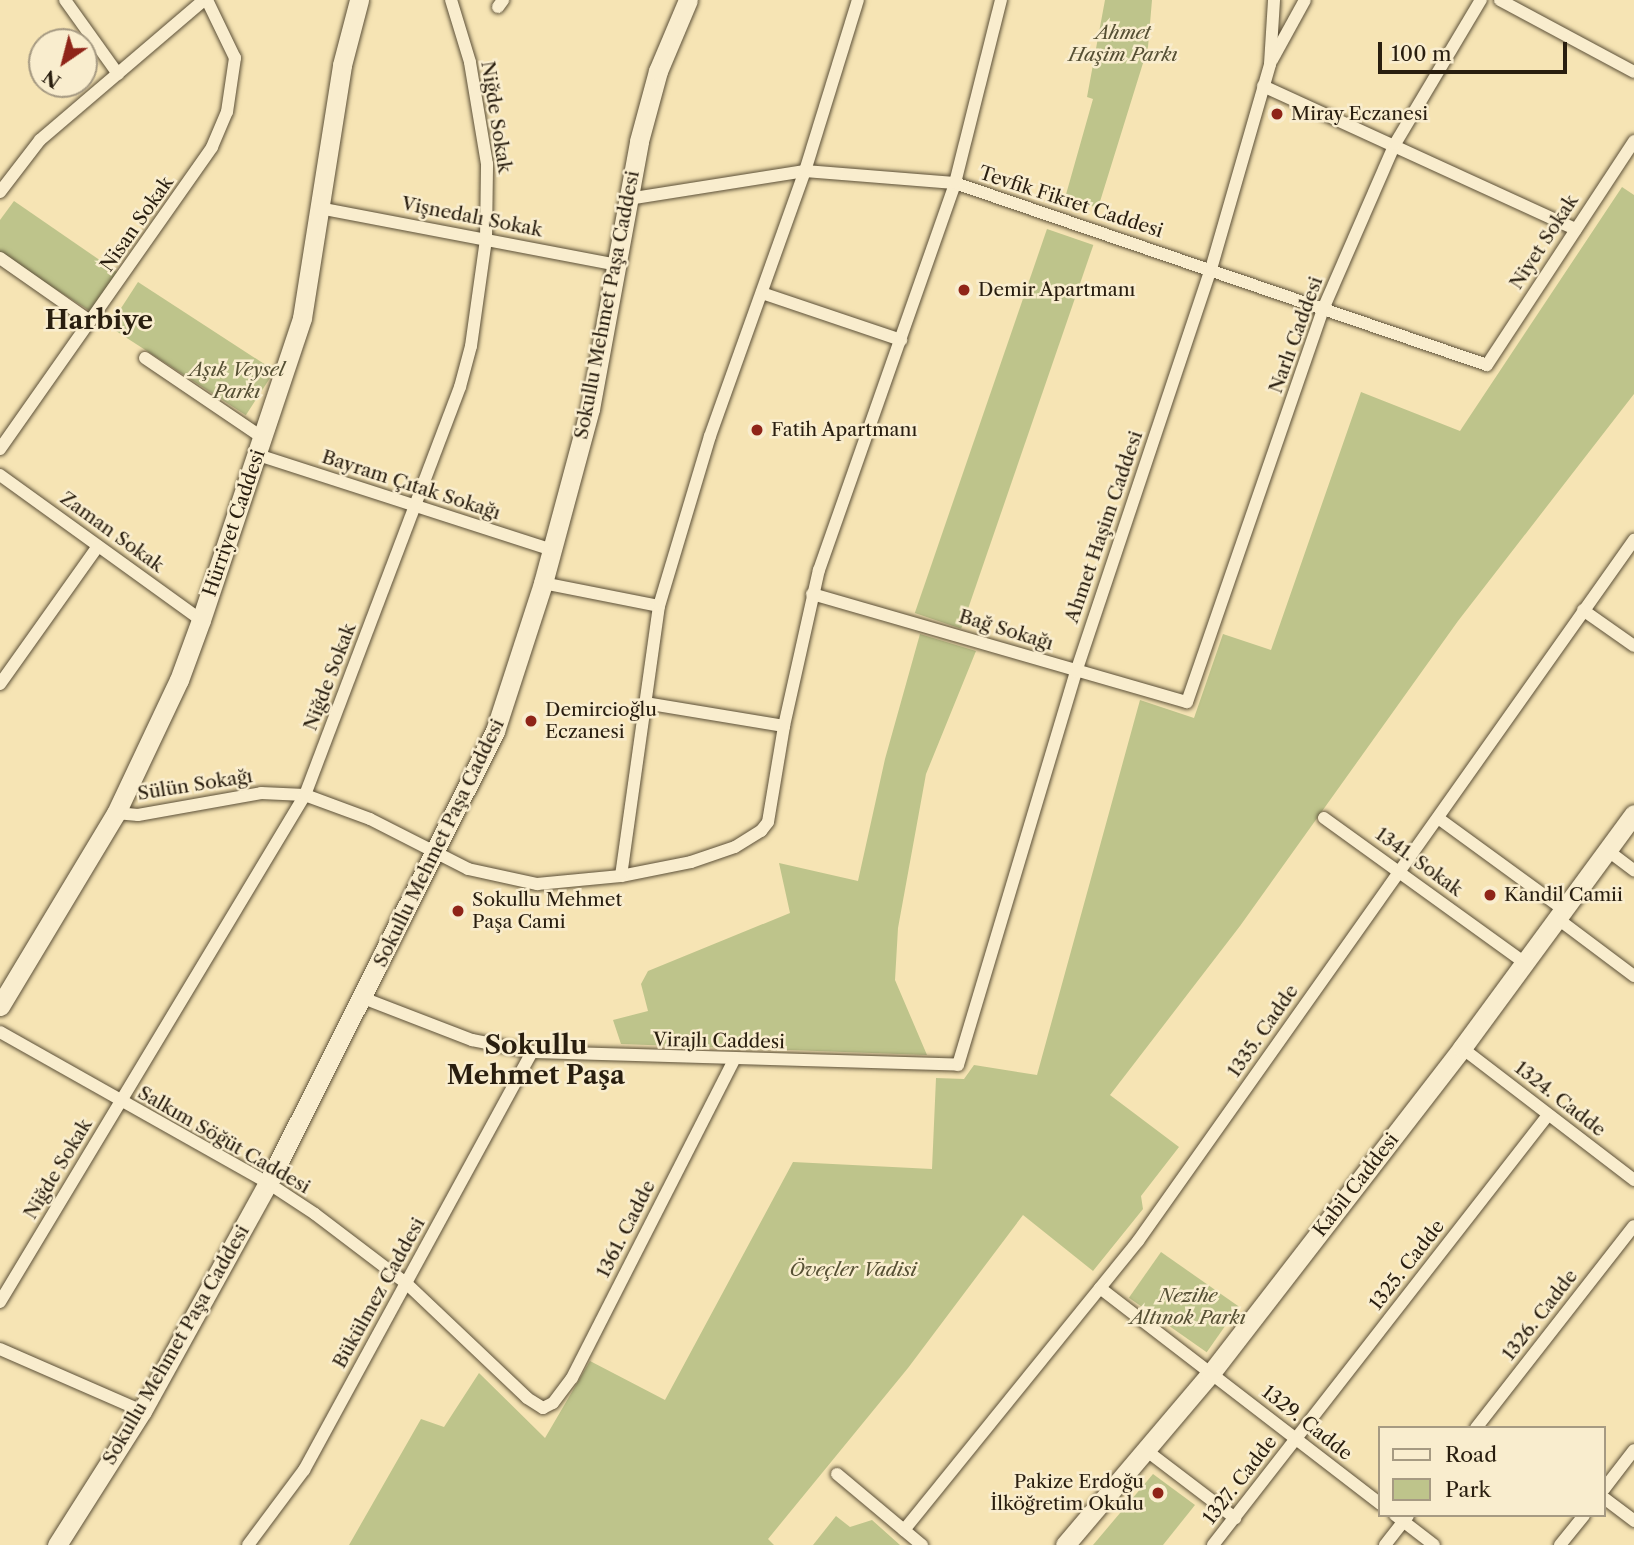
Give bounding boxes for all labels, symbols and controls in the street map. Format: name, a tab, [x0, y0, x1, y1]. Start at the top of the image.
park label: Ahmet Haşim Parkı	[1068, 22, 1178, 66]
north arrow	[28, 28, 98, 98]
scale bar	[1382, 28, 1571, 72]
text: 100 m	[1391, 41, 1452, 66]
street label: Niğde Sokak	[476, 59, 516, 175]
text: N	[38, 65, 65, 93]
place label: Miray Eczanesi	[1291, 103, 1429, 125]
marker: Miray Eczanesi	[1269, 106, 1285, 122]
street label: Tevfik Fikret Caddesi	[976, 161, 1166, 243]
street label: Sokullu Mehmet Paşa Caddesi	[570, 169, 644, 441]
street label: Nisan Sokak	[96, 172, 178, 276]
street label: Niyet Sokak	[1505, 190, 1583, 294]
street label: Vişnedalı Sokak	[400, 192, 544, 242]
street label: Narlı Caddesi	[1264, 274, 1328, 396]
place label: Demir Apartmanı	[978, 279, 1136, 301]
marker: Demir Apartmanı	[956, 282, 972, 298]
district label: Harbiye	[45, 305, 153, 337]
park label: Aşık Veysel Parkı	[189, 359, 285, 403]
place label: Fatih Apartmanı	[771, 419, 918, 441]
marker: Fatih Apartmanı	[749, 422, 765, 438]
street label: Ahmet Haşim Caddesi	[1060, 428, 1148, 626]
street label: Bayram Çıtak Sokağı	[319, 445, 503, 525]
street label: Hürriyet Caddesi	[198, 446, 270, 600]
street label: Zaman Sokak	[56, 487, 168, 577]
street label: Bağ Sokağı	[956, 605, 1056, 655]
street label: Niğde Sokak	[299, 620, 361, 734]
place label: Demircioğlu Eczanesi	[545, 699, 657, 743]
marker: Demircioğlu Eczanesi	[523, 713, 539, 729]
street label: Sokullu Mehmet Paşa Caddesi	[369, 715, 509, 971]
street label: Sülün Sokağı	[136, 765, 254, 805]
street label: 1341. Sokak	[1371, 823, 1467, 901]
place label: Kandil Camii	[1504, 884, 1623, 906]
marker: Kandil Camii	[1482, 887, 1498, 903]
place label: Sokullu Mehmet Paşa Cami	[472, 889, 622, 933]
marker: Sokullu Mehmet Paşa Cami	[450, 903, 466, 919]
street label: 1335. Cadde	[1223, 980, 1303, 1082]
street label: Virajlı Caddesi	[653, 1028, 785, 1054]
district label: Sokullu Mehmet Paşa	[447, 1030, 625, 1092]
street label: 1324. Cadde	[1510, 1057, 1610, 1141]
street label: Salkım Söğüt Caddesi	[134, 1081, 314, 1199]
street label: Niğde Sokak	[19, 1115, 97, 1223]
street label: Kabil Caddesi	[1308, 1129, 1404, 1241]
street label: 1361. Cadde	[592, 1177, 660, 1281]
street label: Bükülmez Caddesi	[328, 1214, 430, 1372]
street label: 1325. Cadde	[1365, 1215, 1449, 1315]
street label: Sokullu Mehmet Paşa Caddesi	[98, 1221, 254, 1469]
park label: Öveçler Vadisi	[789, 1259, 917, 1281]
street label: 1326. Cadde	[1497, 1265, 1583, 1365]
park label: Nezihe Altınok Parkı	[1130, 1285, 1246, 1329]
street label: 1329. Cadde	[1257, 1381, 1357, 1465]
legend	[1378, 1426, 1606, 1517]
street label: 1327. Cadde	[1198, 1431, 1282, 1529]
text: Road	[1445, 1442, 1497, 1467]
place label: Pakize Erdoğu İlköğretim Okulu	[990, 1471, 1144, 1515]
text: Park	[1445, 1477, 1491, 1502]
marker: Pakize Erdoğu İlköğretim Okulu	[1150, 1485, 1166, 1501]

